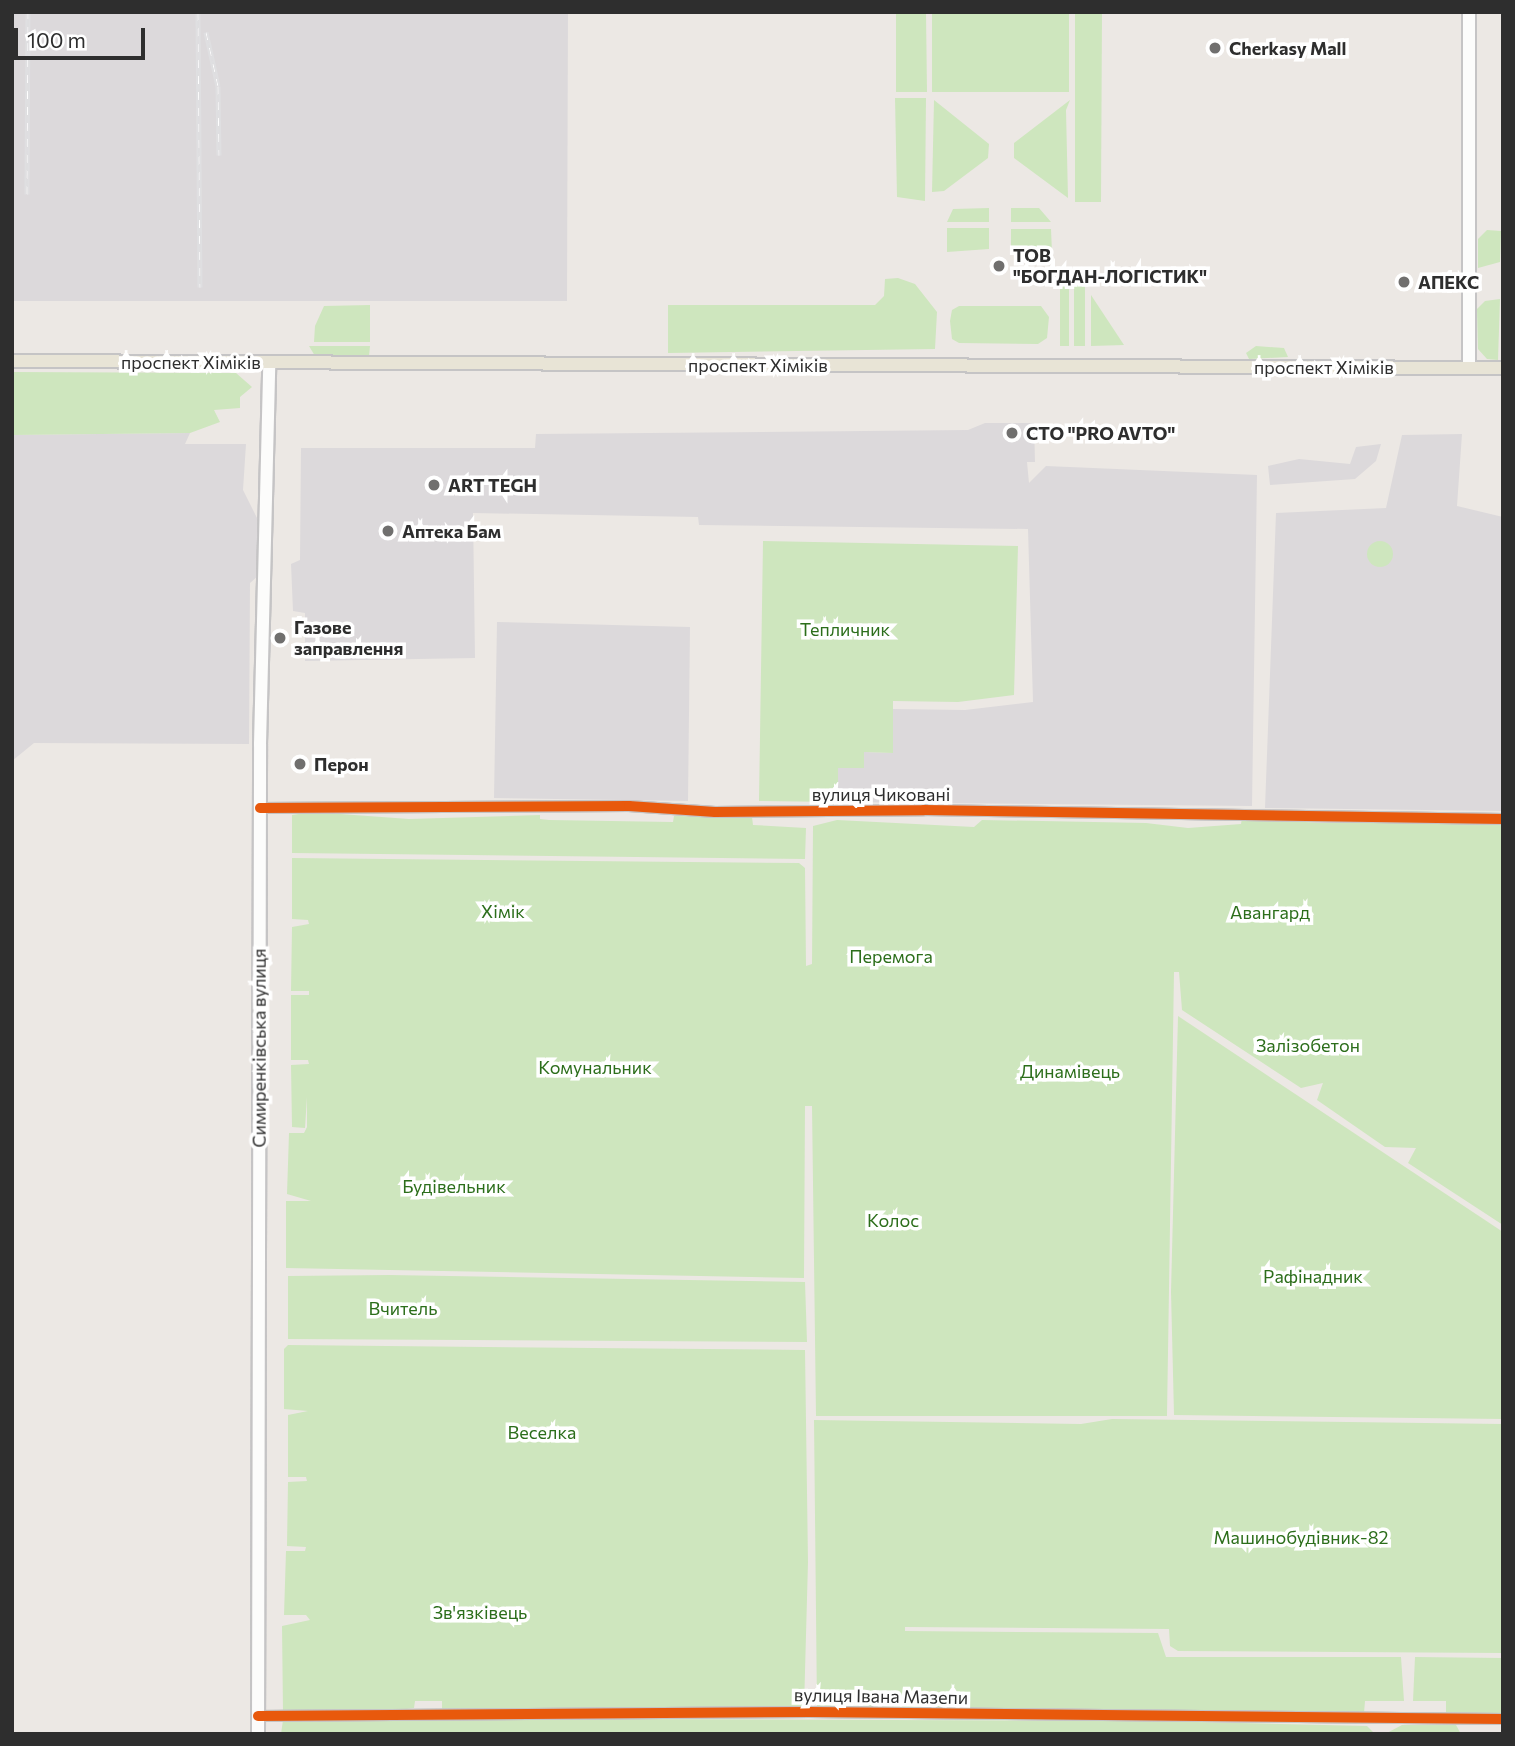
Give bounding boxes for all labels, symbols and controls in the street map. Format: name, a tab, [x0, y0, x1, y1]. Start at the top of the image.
scale bar	[18, 14, 149, 58]
text: 100 m	[27, 27, 86, 52]
place label: Cherkasy Mall	[1229, 37, 1346, 59]
marker: Cherkasy Mall	[1207, 40, 1223, 56]
place label: ТОВ "БОГДАН-ЛОГІСТИК"	[1013, 245, 1207, 288]
marker: ТОВ "БОГДАН-ЛОГІСТИК"	[991, 258, 1007, 274]
place label: АПЕКС	[1418, 271, 1479, 293]
marker: АПЕКС	[1396, 274, 1412, 290]
street label: проспект Хіміків	[121, 351, 261, 373]
street label: проспект Хіміків	[688, 354, 828, 376]
street label: проспект Хіміків	[1254, 356, 1394, 378]
place label: СТО "PRO AVTO"	[1026, 422, 1175, 444]
marker: СТО "PRO AVTO"	[1004, 425, 1020, 441]
place label: ART TEGH	[448, 474, 537, 496]
marker: ART TEGH	[426, 477, 442, 493]
place label: Аптека Бам	[402, 520, 501, 542]
marker: Аптека Бам	[380, 523, 396, 539]
place label: Газове заправлення	[294, 617, 403, 660]
park label: Тепличник	[800, 618, 890, 640]
marker: Газове заправлення	[272, 630, 288, 646]
place label: Перон	[314, 753, 369, 775]
marker: Перон	[292, 756, 308, 772]
street label: вулиця Чиковані	[812, 783, 950, 805]
park label: Хімік	[481, 900, 525, 922]
park label: Авангард	[1230, 901, 1310, 923]
park label: Перемога	[849, 945, 933, 967]
street label: Симиренківська вулиця	[248, 948, 270, 1148]
park label: Залізобетон	[1256, 1034, 1360, 1056]
park label: Комунальник	[538, 1056, 652, 1078]
park label: Динамівець	[1020, 1060, 1120, 1082]
park label: Будівельник	[402, 1175, 506, 1197]
park label: Колос	[867, 1209, 919, 1231]
park label: Рафінадник	[1263, 1265, 1363, 1287]
park label: Вчитель	[369, 1297, 437, 1319]
park label: Веселка	[508, 1421, 576, 1443]
park label: Машинобудівник-82	[1213, 1526, 1389, 1548]
park label: Зв'язківець	[433, 1601, 527, 1623]
street label: вулиця Івана Мазепи	[794, 1684, 968, 1708]

